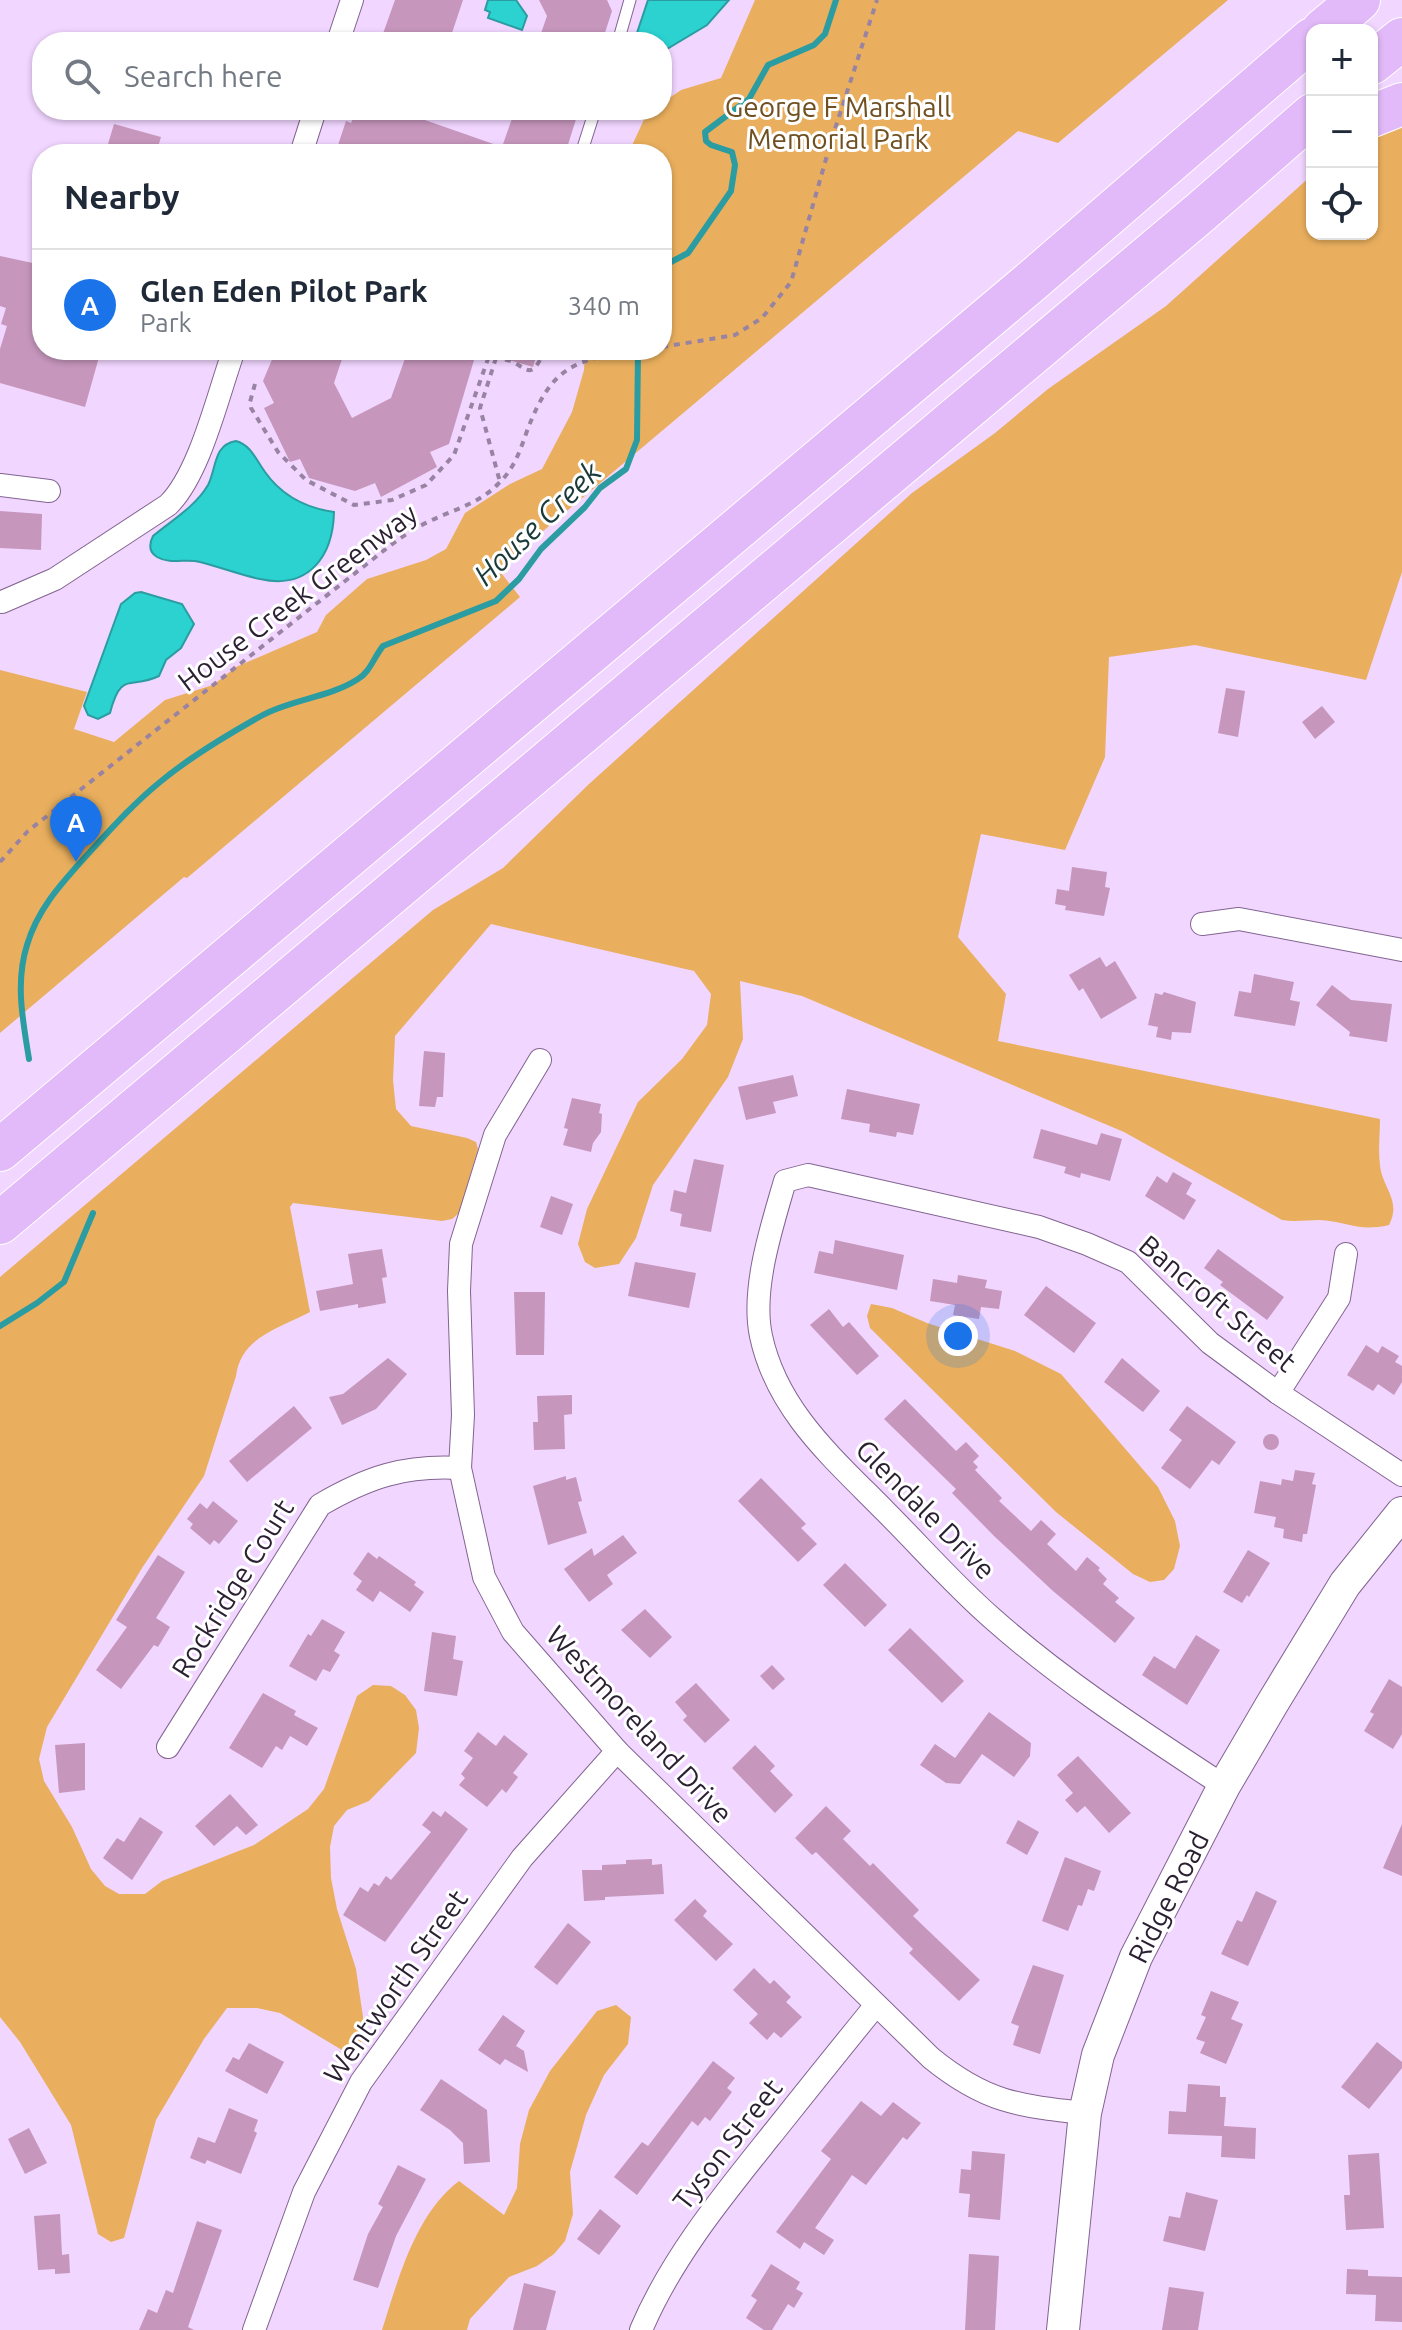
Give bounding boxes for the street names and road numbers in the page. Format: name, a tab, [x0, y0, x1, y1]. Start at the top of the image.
street label: House Creek Greenway	[172, 497, 422, 697]
street label: Bancroft Street	[1134, 1229, 1302, 1377]
street label: Glendale Drive	[850, 1433, 1002, 1585]
street label: Rockridge Court	[165, 1493, 299, 1683]
street label: Westmoreland Drive	[541, 1619, 739, 1829]
street label: Ridge Road	[1122, 1826, 1214, 1968]
street label: Wentworth Street	[317, 1884, 473, 2088]
street label: Tyson Street	[666, 2072, 788, 2216]

